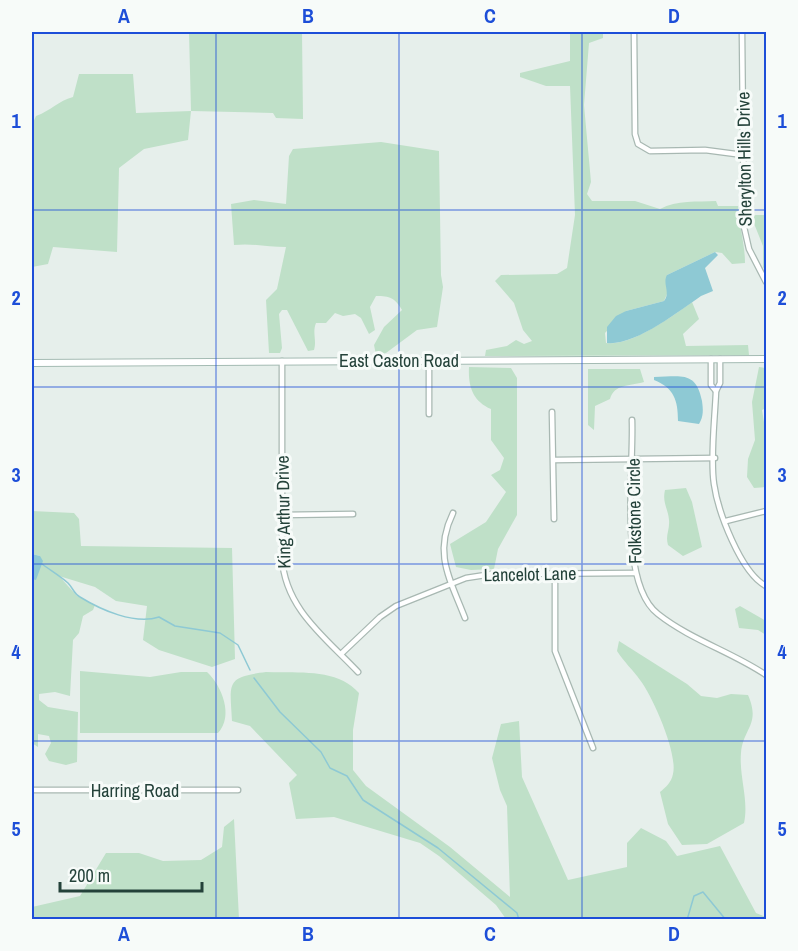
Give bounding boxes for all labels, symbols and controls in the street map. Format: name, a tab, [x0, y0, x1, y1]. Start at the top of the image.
text: A	[118, 2, 130, 29]
text: B	[302, 2, 314, 29]
text: C	[484, 2, 496, 29]
text: D	[668, 2, 680, 29]
street label: Sherylton Hills Drive	[730, 92, 758, 226]
text: 1	[11, 107, 21, 134]
text: 1	[777, 107, 787, 134]
text: 2	[11, 284, 21, 311]
text: 2	[777, 284, 787, 311]
street label: East Caston Road	[339, 348, 459, 373]
street label: King Arthur Drive	[270, 455, 296, 569]
street label: Folkstone Circle	[621, 458, 647, 564]
text: 3	[11, 461, 21, 488]
text: 3	[777, 461, 787, 488]
street label: Lancelot Lane	[483, 561, 577, 587]
text: 4	[11, 638, 21, 665]
text: 4	[777, 638, 787, 665]
street label: Harring Road	[91, 778, 179, 803]
text: 5	[11, 815, 21, 842]
text: 5	[777, 815, 787, 842]
scale bar	[60, 855, 202, 893]
text: 200 m	[69, 863, 110, 888]
text: A	[118, 920, 130, 947]
text: B	[302, 920, 314, 947]
text: C	[484, 920, 496, 947]
text: D	[668, 920, 680, 947]

